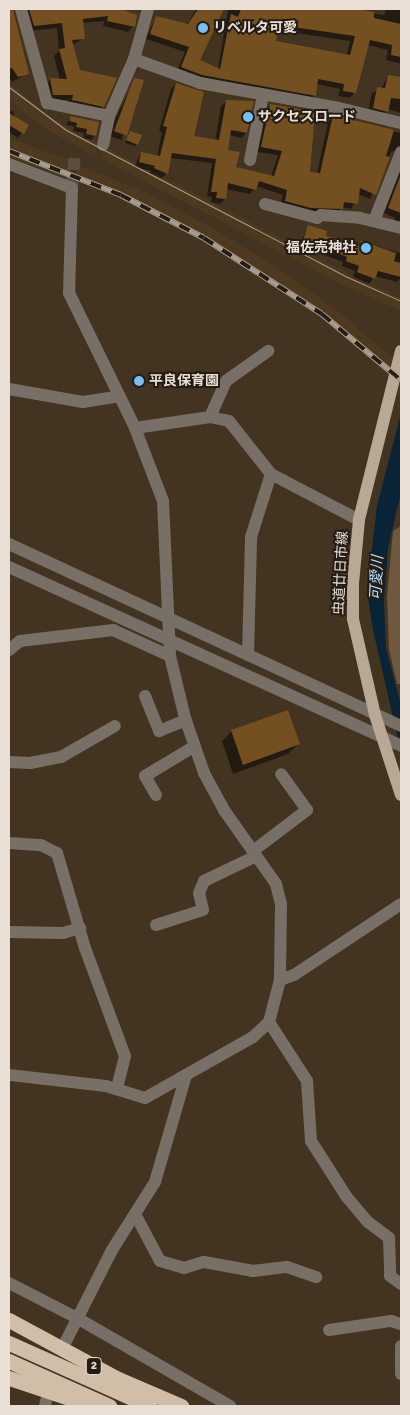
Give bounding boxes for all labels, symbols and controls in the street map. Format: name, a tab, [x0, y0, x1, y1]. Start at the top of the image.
place label: リベルタ可愛	[213, 20, 297, 36]
marker: リベルタ可愛	[197, 22, 209, 34]
place label: サクセスロード	[258, 109, 356, 125]
marker: サクセスロード	[242, 111, 254, 123]
place label: 福佐売神社	[286, 240, 356, 256]
marker: 福佐売神社	[360, 242, 372, 254]
place label: 平良保育園	[149, 373, 219, 389]
marker: 平良保育園	[133, 375, 145, 387]
street label: 虫道廿日市線	[330, 531, 352, 615]
water label: 可愛川	[367, 555, 387, 601]
road number: 2	[85, 1356, 103, 1375]

